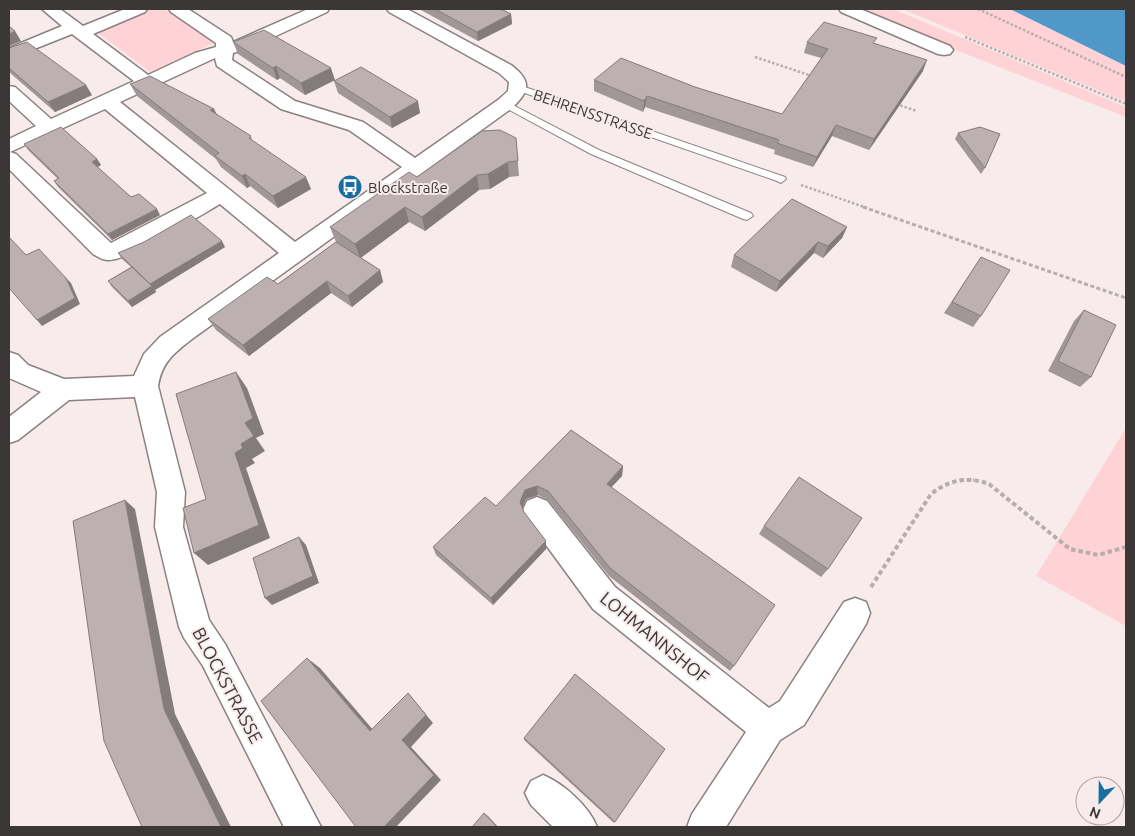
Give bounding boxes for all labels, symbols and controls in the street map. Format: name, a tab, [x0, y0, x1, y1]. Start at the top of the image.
street label: BEHRENSSTRASSE	[531, 86, 655, 142]
bus stop icon: Blockstraße	[337, 174, 363, 200]
place label: Blockstraße	[368, 179, 448, 196]
street label: LOHMANNSHOF	[597, 587, 713, 687]
street label: BLOCKSTRASSE	[189, 624, 267, 746]
north arrow	[1075, 776, 1125, 826]
text: N	[1087, 804, 1103, 822]

